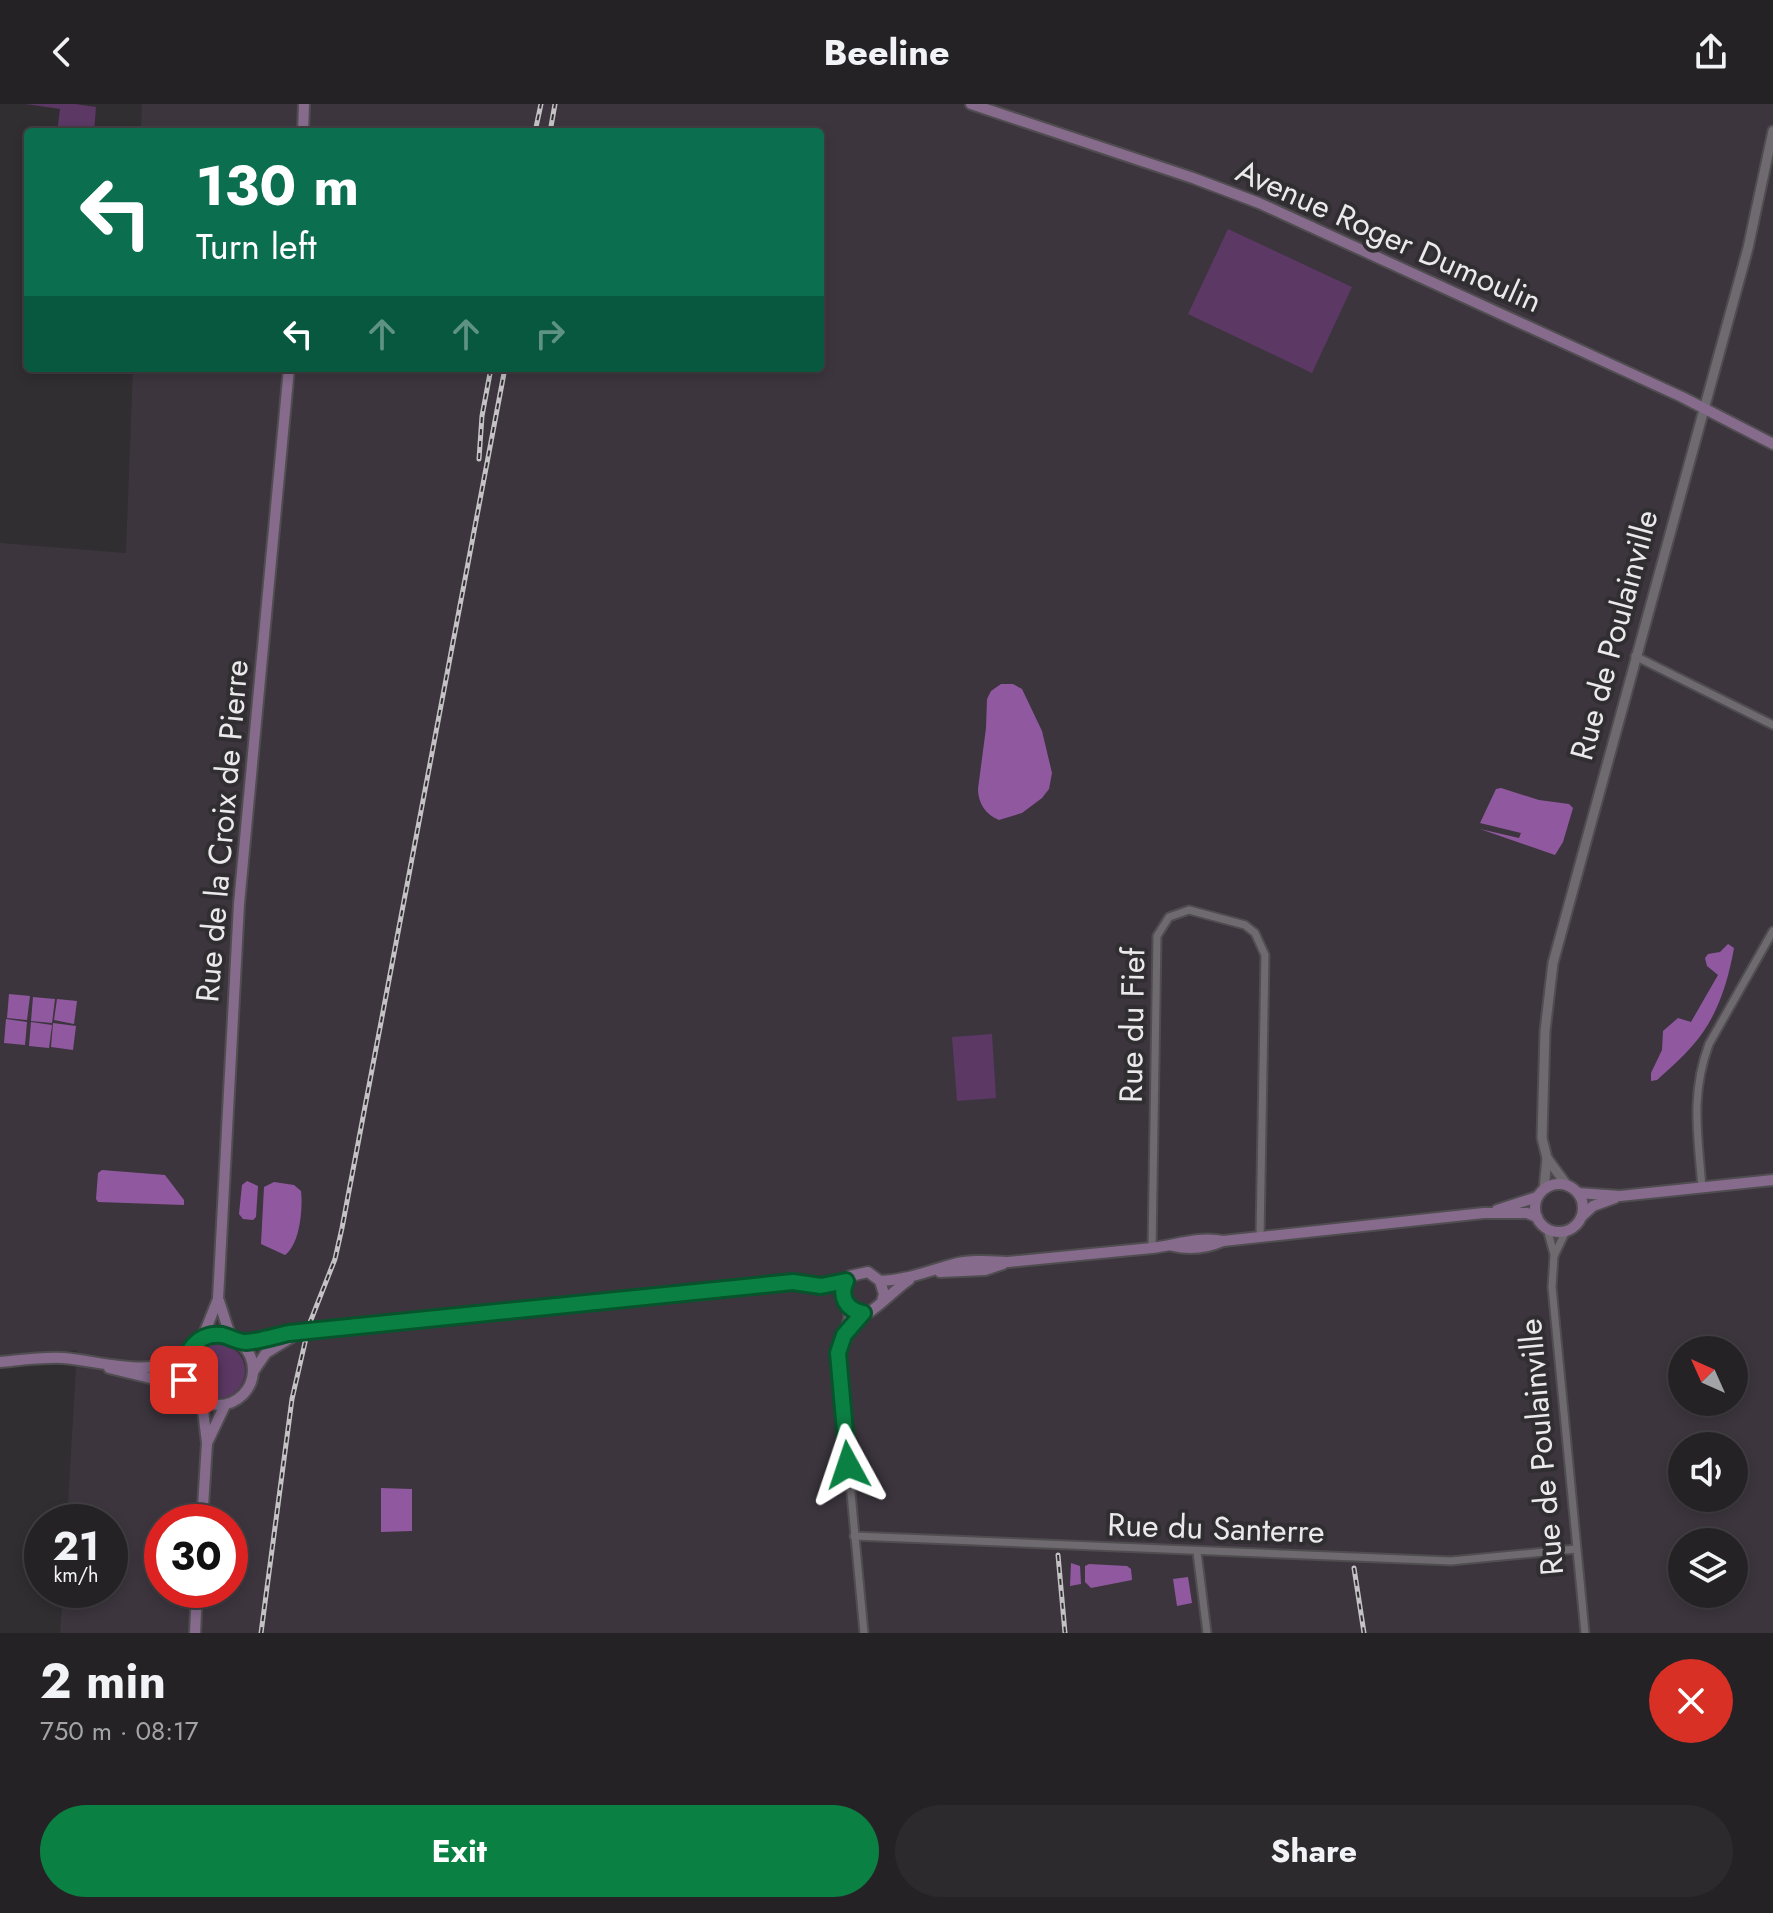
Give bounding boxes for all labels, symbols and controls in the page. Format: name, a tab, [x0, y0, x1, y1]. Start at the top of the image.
text: Beeline	[823, 26, 950, 78]
icon: back	[40, 30, 84, 74]
icon: share	[1689, 30, 1733, 74]
text: 130 m	[196, 145, 359, 226]
street label: Avenue Roger Dumoulin	[1229, 148, 1549, 324]
icon: left	[64, 160, 168, 264]
text: Turn left	[196, 220, 317, 272]
icon: left	[276, 312, 320, 356]
icon: ahead	[360, 312, 404, 356]
icon: ahead	[444, 312, 488, 356]
icon: right	[528, 312, 572, 356]
street label: Rue de Poulainville	[1558, 505, 1670, 765]
street label: Rue de la Croix de Pierre	[184, 658, 260, 1004]
street label: Rue du Fief	[1108, 946, 1156, 1103]
street label: Rue de Poulainville	[1507, 1317, 1575, 1577]
north arrow	[1668, 1336, 1748, 1416]
map controls	[1668, 1336, 1748, 1608]
pin	[150, 1346, 218, 1414]
icon: arrive	[162, 1358, 206, 1402]
position arrow	[806, 1423, 890, 1507]
button: sound	[1668, 1432, 1748, 1512]
street label: Rue du Santerre	[1107, 1501, 1325, 1555]
speed limit sign: 30	[144, 1504, 248, 1608]
text: 21	[53, 1517, 99, 1575]
button: layers	[1668, 1528, 1748, 1608]
text: km/h	[53, 1561, 99, 1590]
text: 2 min	[40, 1647, 166, 1716]
button: close	[1649, 1659, 1733, 1743]
text: 750 m · 08:17	[40, 1712, 198, 1750]
button: Exit	[40, 1805, 879, 1897]
button: Share	[895, 1805, 1733, 1897]

